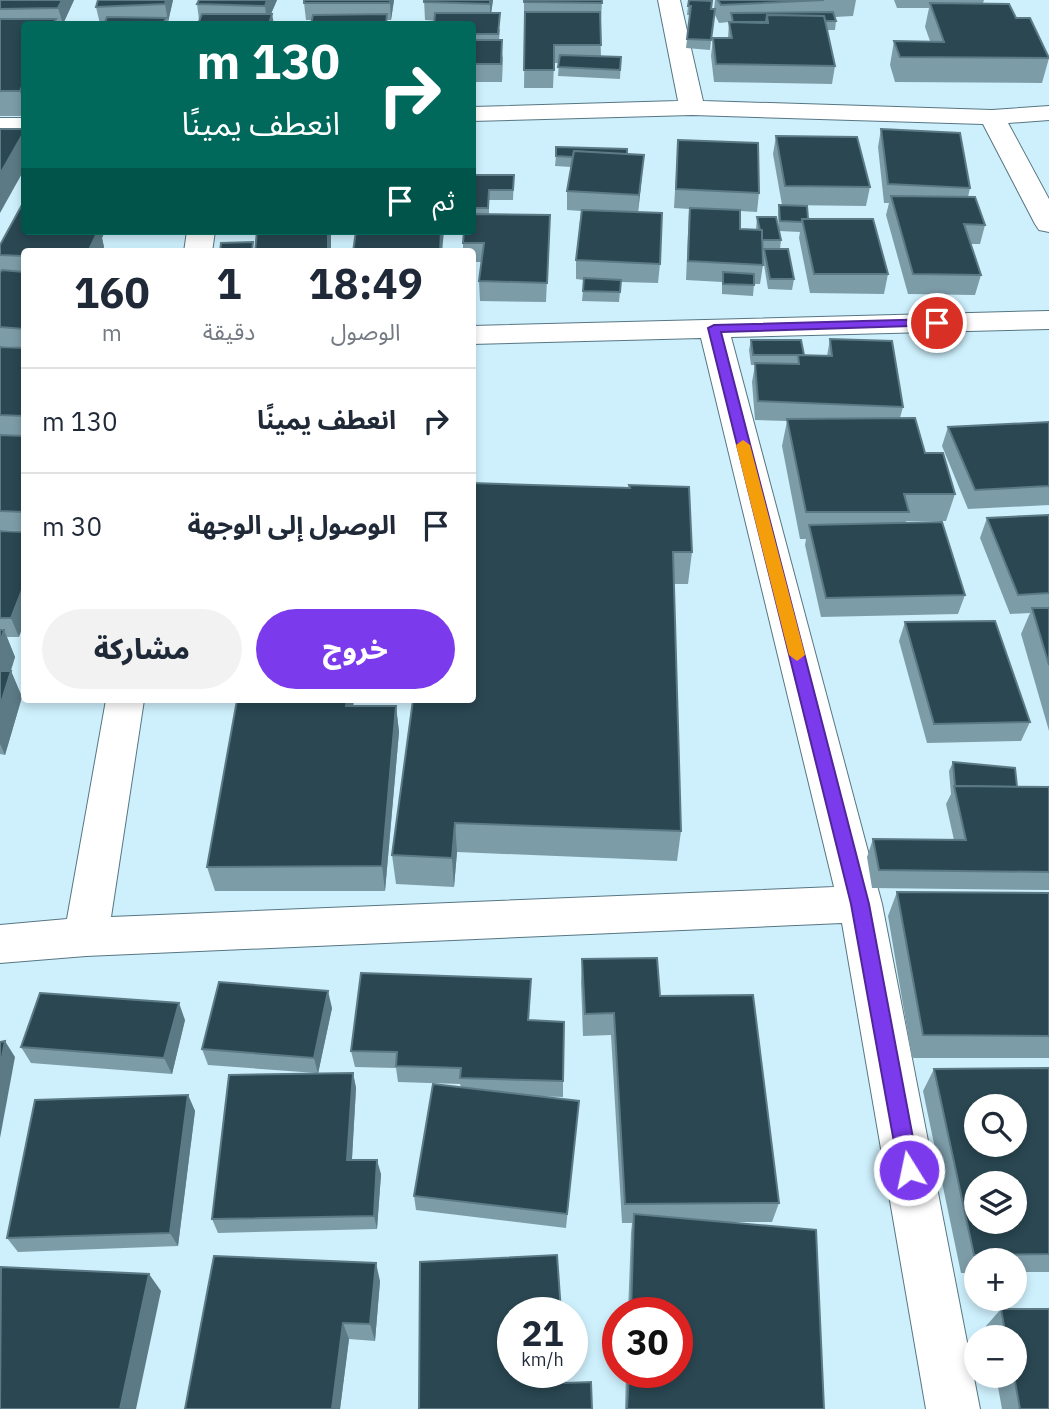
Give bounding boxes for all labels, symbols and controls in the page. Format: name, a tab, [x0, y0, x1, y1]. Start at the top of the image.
text: 130 m	[196, 29, 340, 92]
icon: right	[364, 49, 455, 140]
text: انعطف يمينًا	[181, 102, 340, 144]
icon: arrive	[381, 182, 419, 220]
text: ثم	[433, 183, 455, 217]
text: 1	[216, 256, 242, 311]
text: 18:49	[308, 256, 423, 311]
text: 160	[74, 265, 150, 320]
pin	[907, 293, 967, 353]
icon: arrive	[918, 304, 956, 342]
text: دقيقة	[203, 316, 255, 346]
text: الوصول	[331, 316, 401, 346]
text: m	[102, 317, 122, 347]
text: انعطف يمينًا	[257, 402, 396, 436]
icon: right	[417, 402, 455, 440]
text: 130 m	[42, 404, 118, 438]
text: الوصول إلى الوجهة	[187, 507, 396, 541]
icon: arrive	[417, 507, 455, 545]
text: 30 m	[42, 509, 102, 543]
button: مشاركة	[42, 609, 242, 689]
button: خروج	[256, 609, 455, 689]
map controls	[964, 1094, 1027, 1388]
button: search	[964, 1094, 1027, 1157]
position arrow	[872, 1133, 946, 1207]
button: layers	[964, 1171, 1027, 1234]
button: +	[964, 1248, 1027, 1311]
speed limit sign: 30	[602, 1297, 693, 1388]
text: 21	[521, 1310, 564, 1356]
button: −	[964, 1325, 1027, 1388]
text: km/h	[521, 1348, 564, 1371]

